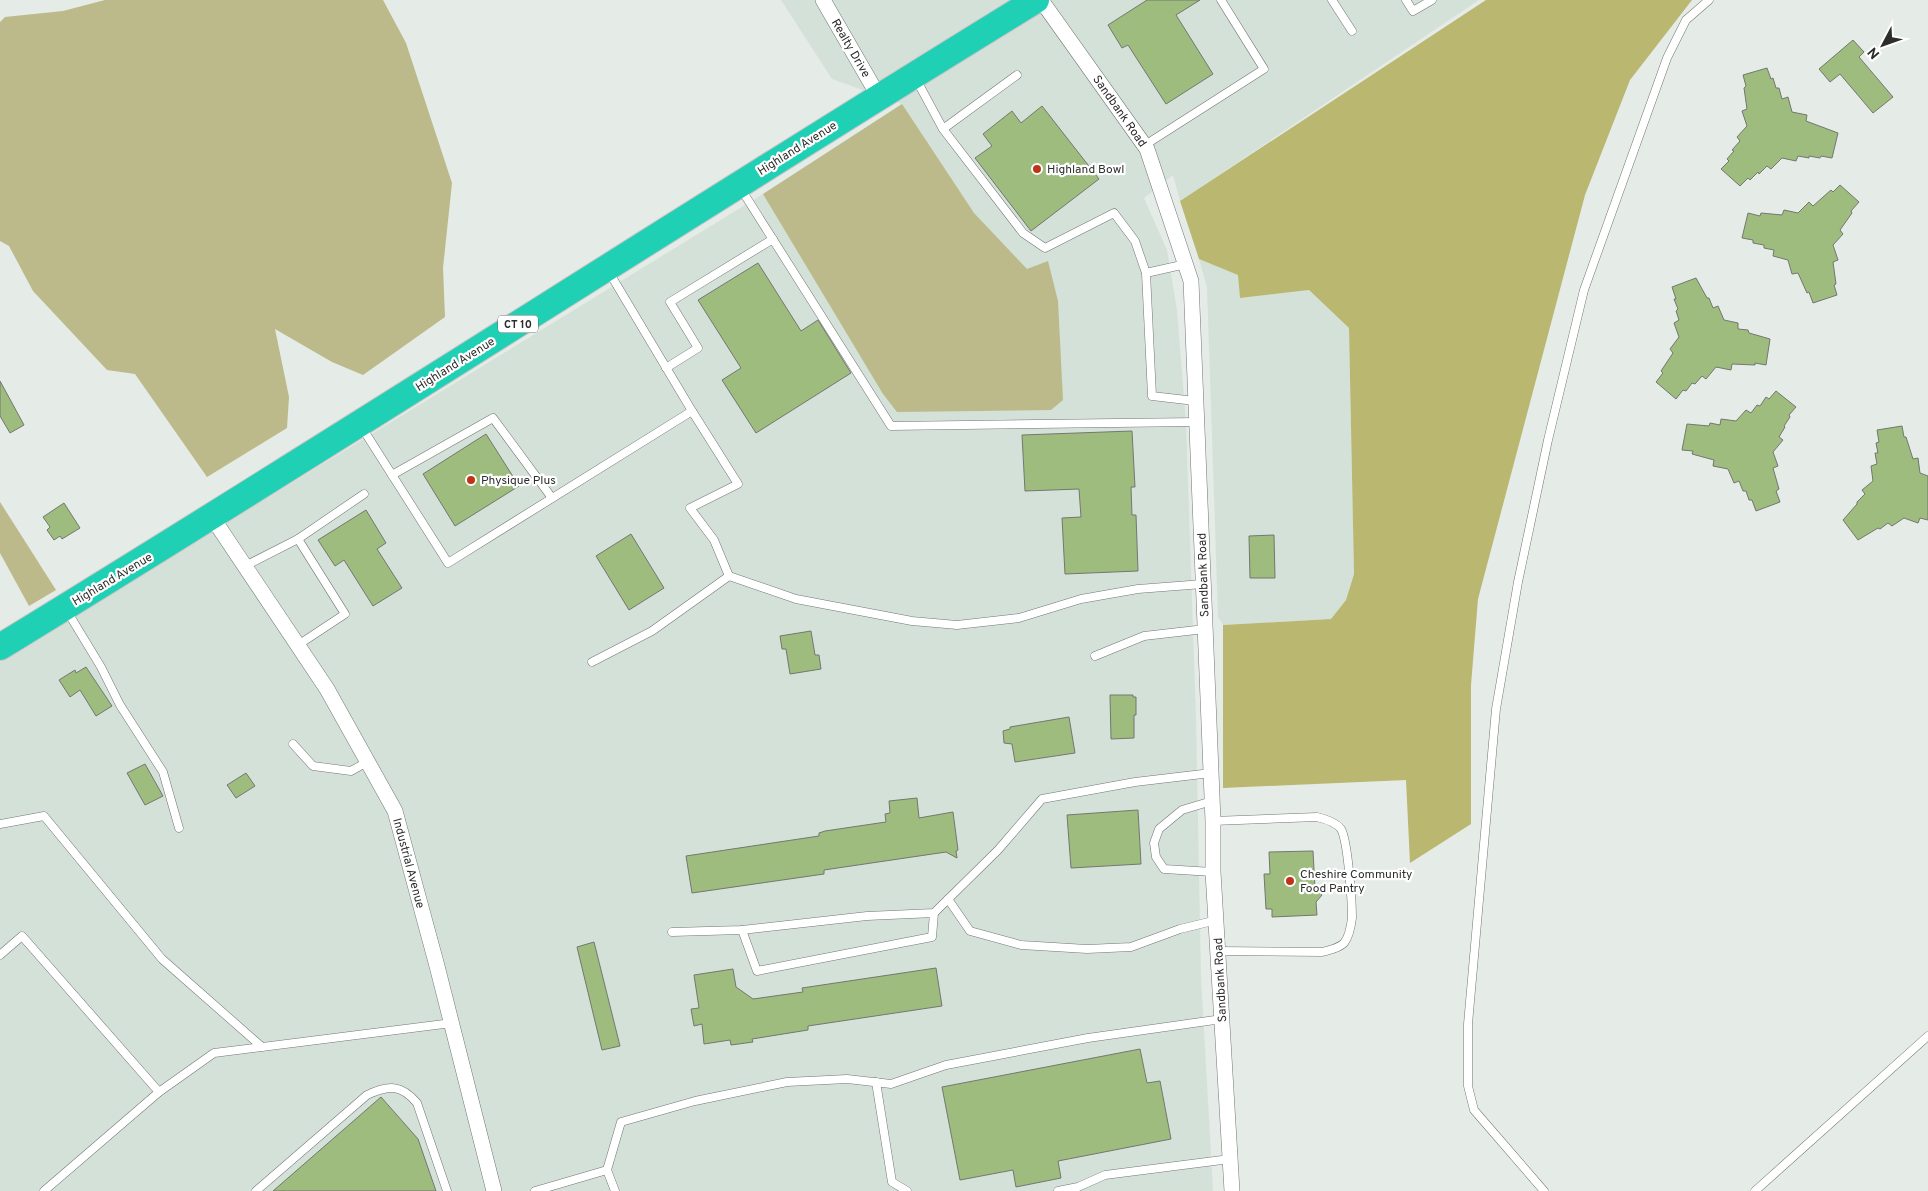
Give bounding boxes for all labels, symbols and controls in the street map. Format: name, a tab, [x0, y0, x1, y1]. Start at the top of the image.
street label: Realty Drive	[827, 16, 873, 81]
north arrow	[1858, 20, 1908, 70]
text: N	[1865, 43, 1884, 62]
street label: Sandbank Road	[1088, 72, 1150, 151]
street label: Highland Avenue	[755, 118, 840, 180]
place label: Highland Bowl	[1047, 162, 1124, 178]
marker: Highland Bowl	[1031, 163, 1043, 175]
road number: CT 10	[498, 316, 538, 332]
street label: Highland Avenue	[413, 334, 498, 396]
place label: Physique Plus	[481, 473, 556, 489]
marker: Physique Plus	[465, 474, 477, 486]
street label: Sandbank Road	[1195, 532, 1213, 617]
street label: Highland Avenue	[70, 550, 156, 610]
street label: Industrial Avenue	[388, 816, 428, 910]
place label: Cheshire Community Food Pantry	[1300, 867, 1412, 897]
marker: Cheshire Community Food Pantry	[1284, 875, 1296, 887]
street label: Sandbank Road	[1211, 937, 1231, 1023]

